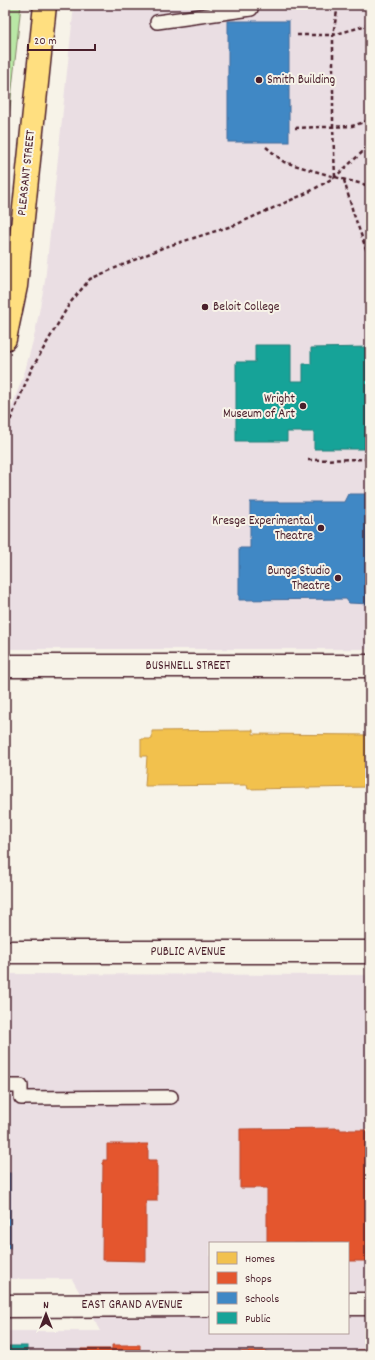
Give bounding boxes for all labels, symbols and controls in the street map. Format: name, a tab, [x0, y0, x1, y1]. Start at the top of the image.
scale bar	[28, 26, 95, 52]
text: 20 m	[34, 33, 57, 50]
place label: Smith Building	[267, 71, 335, 90]
marker: Smith Building	[254, 75, 264, 85]
street label: PLEASANT STREET	[13, 129, 41, 217]
place label: Beloit College	[213, 298, 280, 317]
marker: Beloit College	[200, 302, 210, 312]
place label: Wright Museum of Art	[223, 390, 295, 424]
marker: Wright Museum of Art	[298, 401, 308, 411]
place label: Kresge Experimental Theatre	[212, 512, 313, 546]
marker: Kresge Experimental Theatre	[316, 523, 326, 533]
place label: Bunge Studio Theatre	[267, 562, 330, 596]
marker: Bunge Studio Theatre	[333, 573, 343, 583]
street label: BUSHNELL STREET	[145, 657, 231, 676]
street label: PUBLIC AVENUE	[151, 943, 226, 962]
legend	[209, 1242, 349, 1334]
text: Homes	[245, 1251, 275, 1268]
text: Shops	[245, 1271, 272, 1288]
text: Schools	[245, 1291, 279, 1308]
north arrow	[26, 1294, 66, 1334]
street label: EAST GRAND AVENUE	[82, 1296, 183, 1315]
text: N	[43, 1298, 49, 1314]
text: Public	[245, 1311, 271, 1328]

